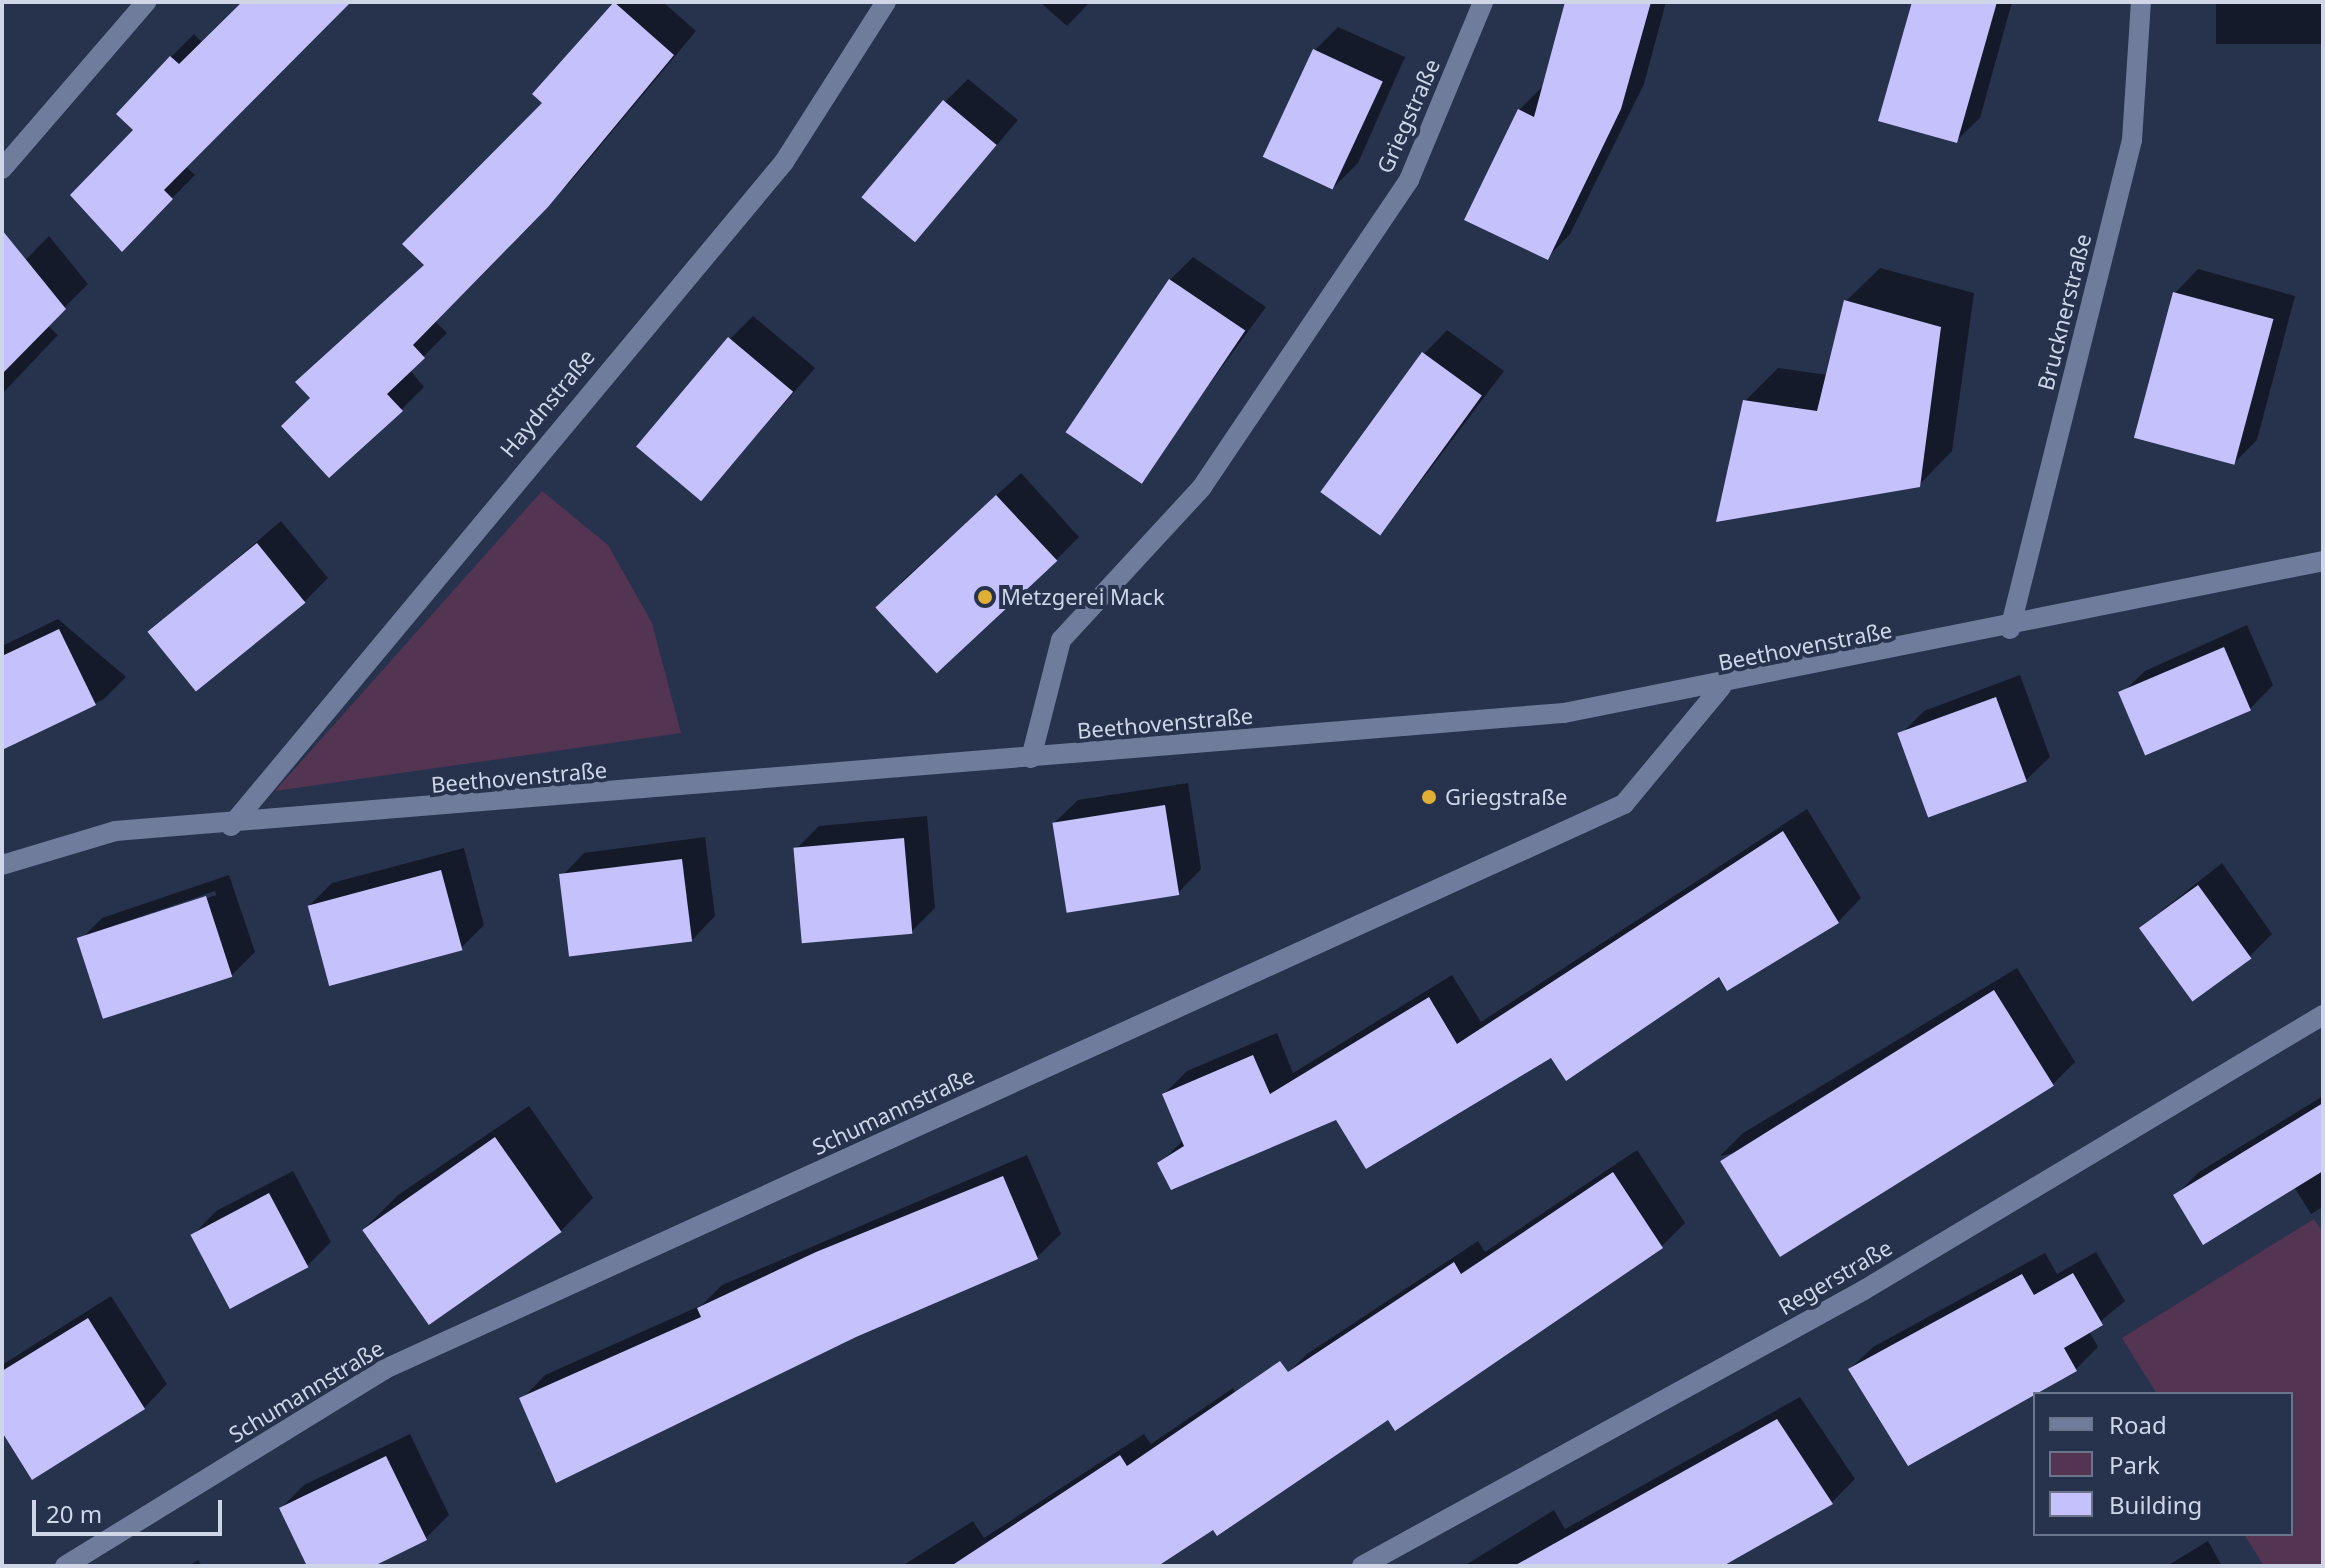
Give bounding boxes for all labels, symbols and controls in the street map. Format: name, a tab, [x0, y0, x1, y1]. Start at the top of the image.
street label: Griegstraße	[1371, 55, 1445, 177]
street label: Brucknerstraße	[2032, 231, 2096, 393]
street label: Haydnstraße	[494, 344, 600, 462]
place label: Metzgerei Mack	[1001, 584, 1165, 610]
marker: Metzgerei Mack	[976, 588, 994, 606]
street label: Beethovenstraße	[1716, 616, 1894, 676]
street label: Beethovenstraße	[1076, 702, 1254, 744]
street label: Beethovenstraße	[430, 756, 608, 798]
place label: Griegstraße	[1445, 784, 1567, 810]
marker: Griegstraße	[1420, 788, 1438, 806]
street label: Schumannstraße	[808, 1062, 978, 1160]
street label: Regerstraße	[1773, 1234, 1897, 1320]
street label: Schumannstraße	[224, 1334, 388, 1448]
legend	[2033, 1392, 2293, 1536]
text: Road	[2109, 1408, 2167, 1441]
text: Park	[2109, 1448, 2160, 1481]
scale bar	[36, 1484, 226, 1534]
text: Building	[2109, 1488, 2202, 1521]
text: 20 m	[46, 1497, 102, 1530]

